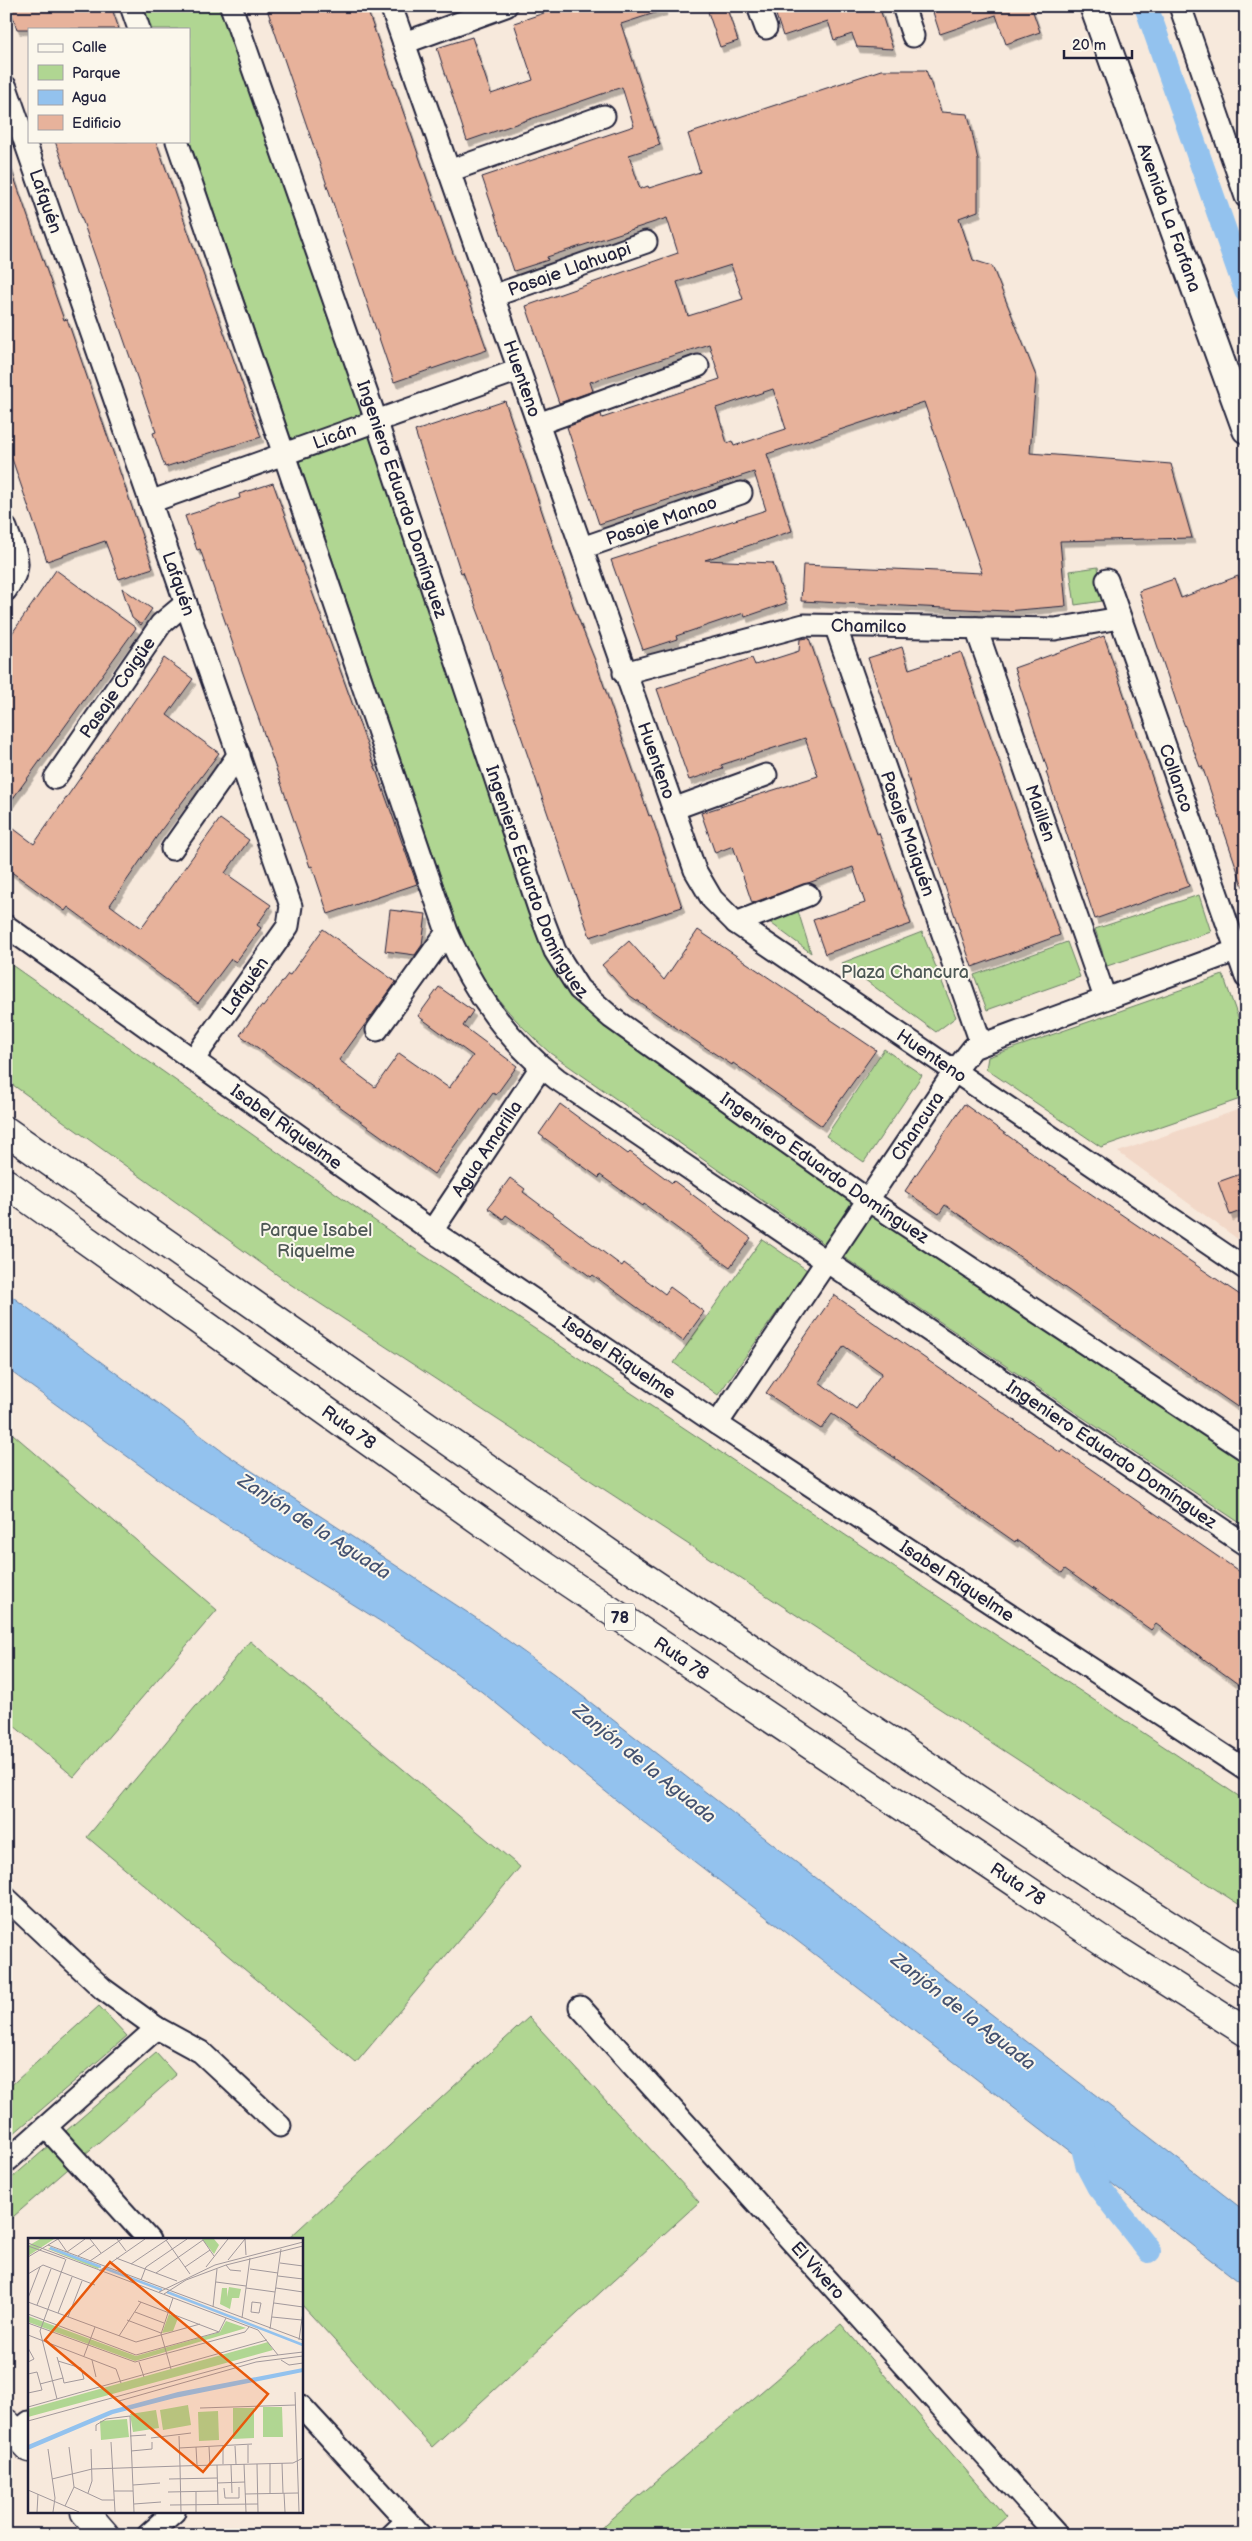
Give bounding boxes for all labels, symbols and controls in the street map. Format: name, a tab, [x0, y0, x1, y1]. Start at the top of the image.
legend	[28, 28, 190, 142]
scale bar	[1064, 28, 1132, 60]
text: 20 m	[1072, 36, 1106, 55]
text: Calle	[72, 38, 107, 57]
text: Parque	[72, 64, 121, 83]
text: Agua	[72, 88, 106, 107]
text: Edificio	[72, 114, 121, 133]
street label: Avenida La Farfana	[1132, 141, 1205, 295]
street label: Lafquén	[24, 167, 66, 236]
street label: Pasaje Llahuapi	[505, 238, 634, 301]
street label: Huenteno	[498, 337, 545, 420]
street label: Ingeniero Eduardo Domínguez	[352, 378, 451, 621]
street label: Licán	[310, 419, 359, 454]
street label: Pasaje Manao	[603, 492, 720, 550]
street label: Lafquén	[158, 549, 199, 619]
street label: Chamilco	[831, 615, 907, 638]
street label: Pasaje Coigüe	[76, 633, 160, 742]
street label: Huenteno	[633, 720, 679, 802]
street label: Collanco	[1154, 741, 1198, 815]
street label: Ingeniero Eduardo Domínguez	[481, 763, 592, 1003]
street label: Pasaje Maiquén	[876, 768, 939, 899]
street label: Maillén	[1020, 782, 1060, 844]
street label: Lafquén	[218, 953, 273, 1020]
park label: Plaza Chancura	[841, 962, 969, 983]
street label: Huenteno	[892, 1025, 970, 1087]
street label: Isabel Riquelme	[226, 1080, 346, 1174]
street label: Ingeniero Eduardo Domínguez	[716, 1088, 933, 1248]
street label: Chancura	[887, 1088, 949, 1165]
street label: Agua Amarilla	[448, 1097, 527, 1201]
park label: Parque Isabel Riquelme	[260, 1220, 372, 1262]
street label: Isabel Riquelme	[558, 1312, 680, 1404]
street label: Ingeniero Eduardo Domínguez	[1002, 1376, 1221, 1533]
street label: Ruta 78	[317, 1401, 380, 1454]
water label: Zanjón de la Aguada	[233, 1469, 395, 1585]
street label: Isabel Riquelme	[896, 1536, 1018, 1627]
road number: 78	[605, 1604, 635, 1630]
street label: Ruta 78	[650, 1633, 713, 1685]
water label: Zanjón de la Aguada	[567, 1699, 720, 1829]
street label: Ruta 78	[986, 1858, 1049, 1910]
water label: Zanjón de la Aguada	[886, 1948, 1040, 2076]
inset map	[28, 2238, 302, 2514]
street label: El Vivero	[786, 2238, 849, 2304]

